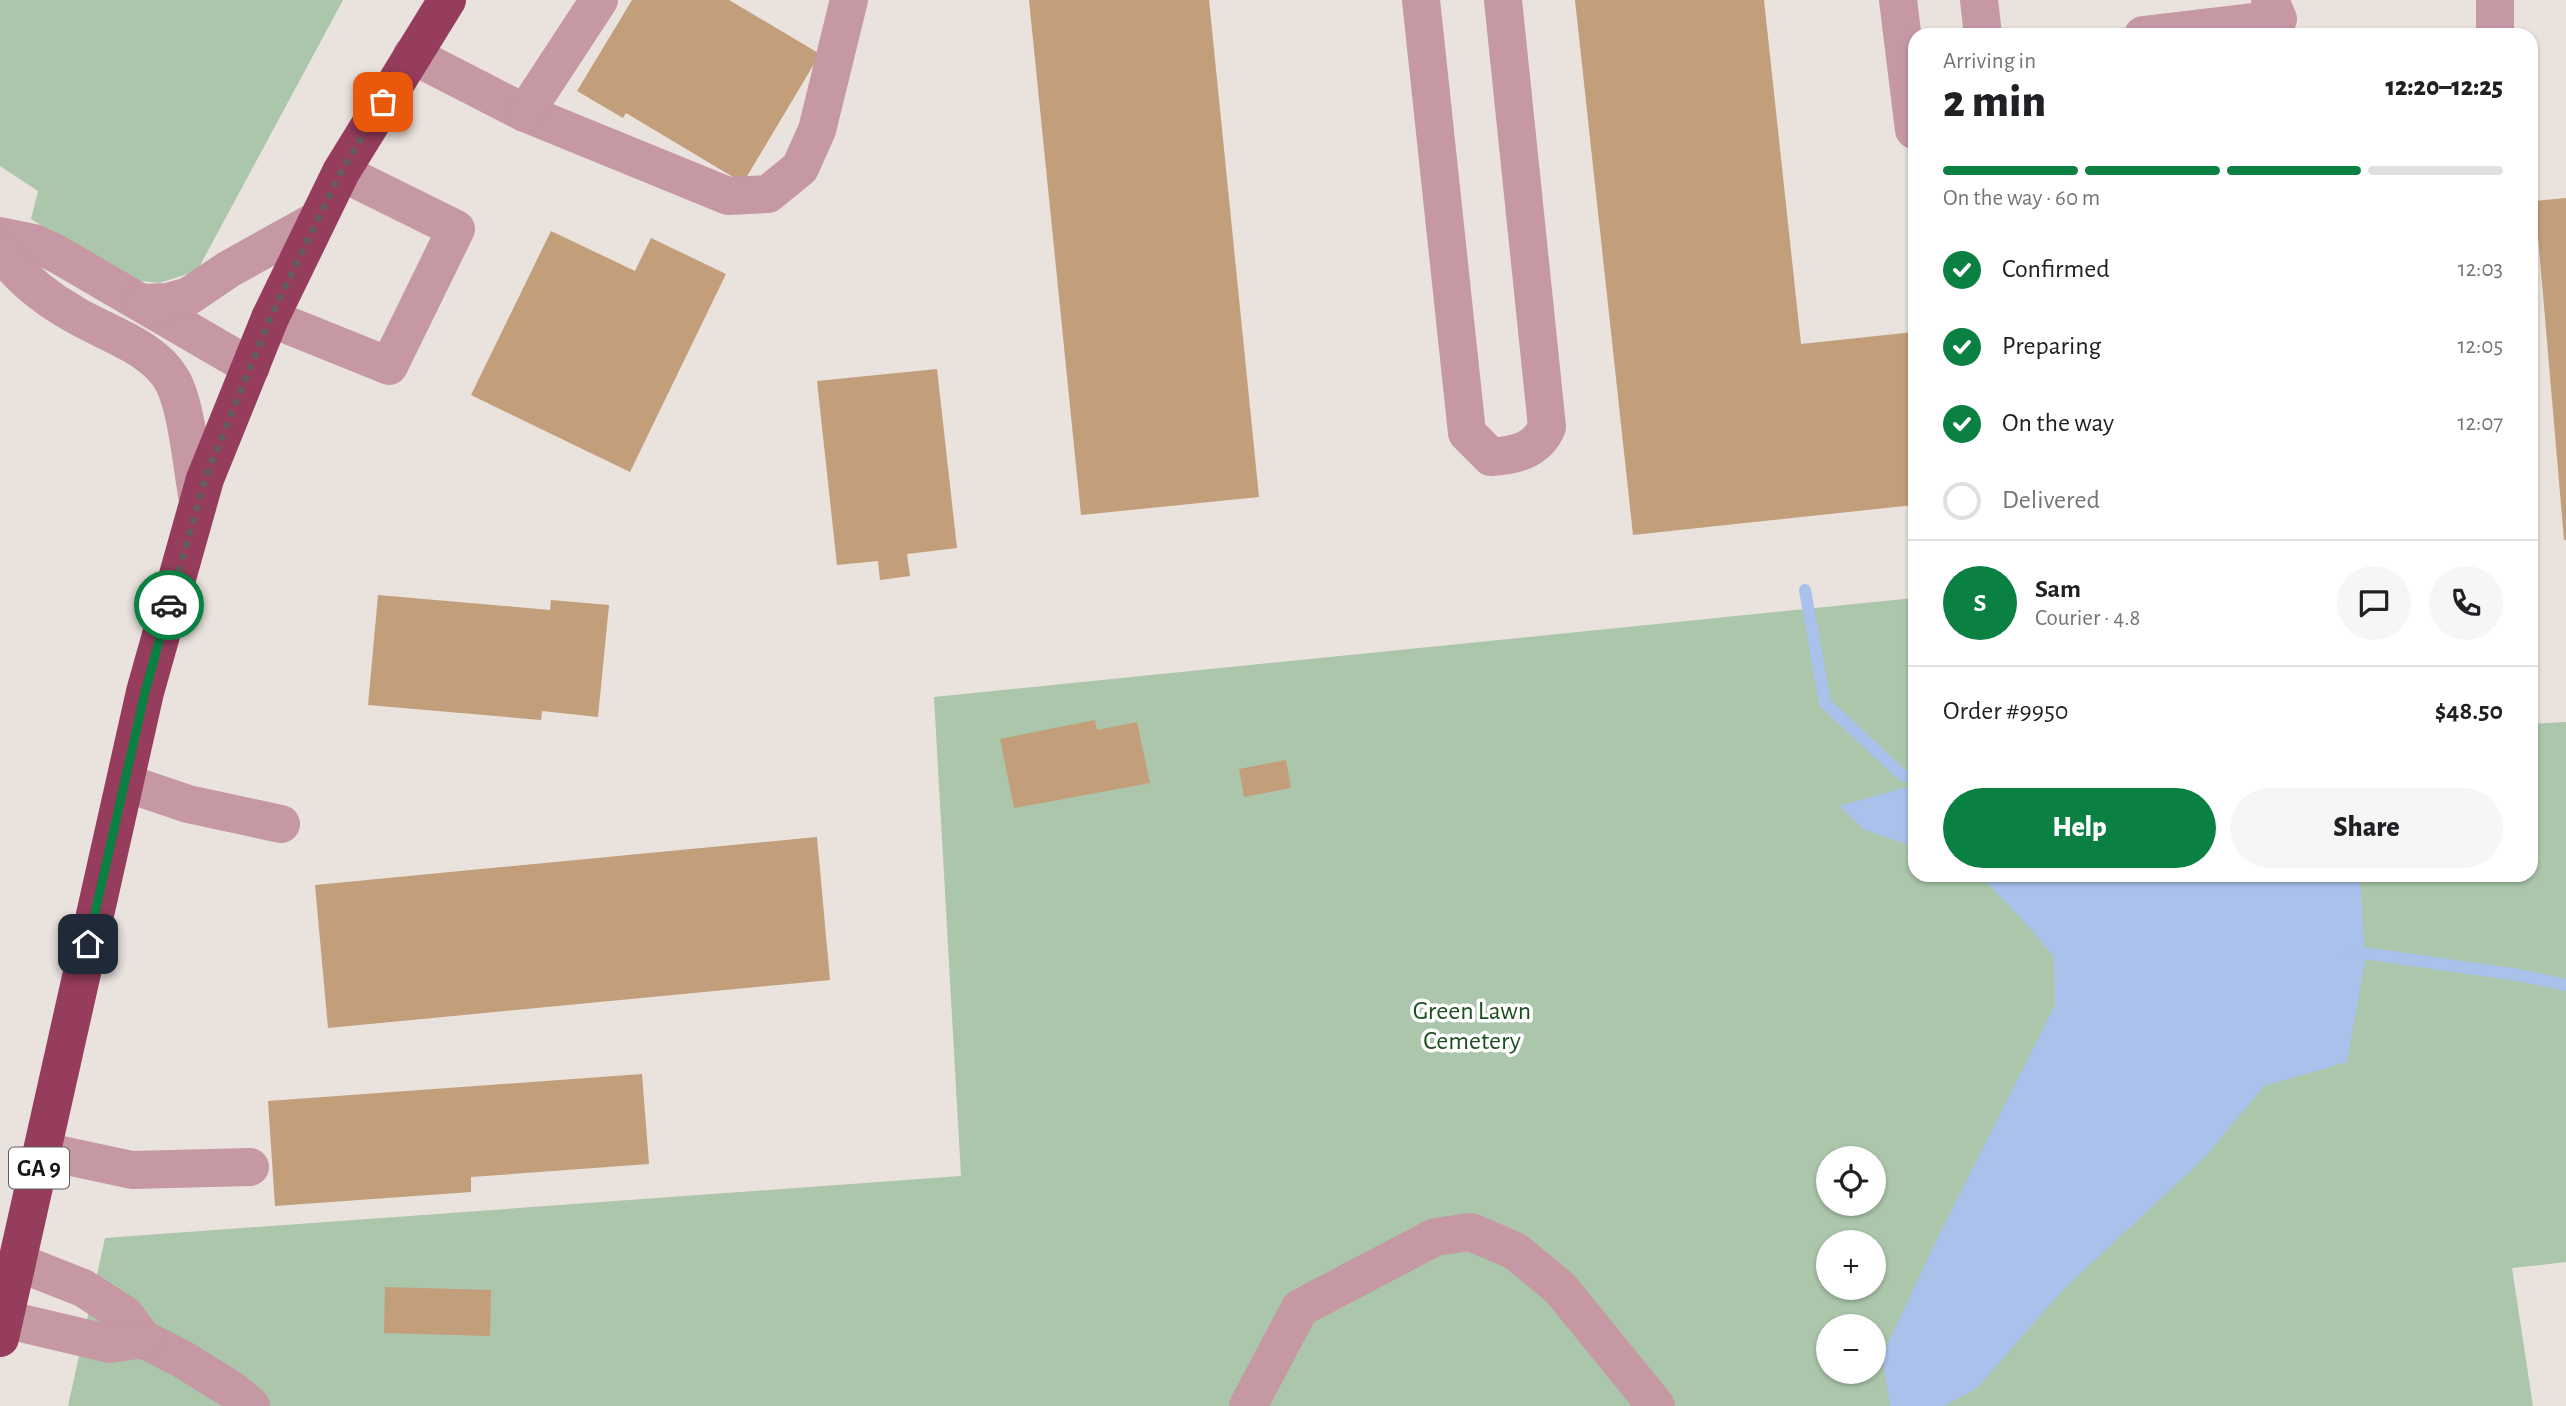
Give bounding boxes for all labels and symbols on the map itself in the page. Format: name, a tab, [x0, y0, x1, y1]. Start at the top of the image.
pin	[353, 72, 413, 132]
courier	[134, 570, 204, 640]
pin	[58, 914, 118, 974]
park label: Green Lawn Cemetery	[1413, 998, 1531, 1054]
road number: GA 9	[9, 1148, 69, 1188]

